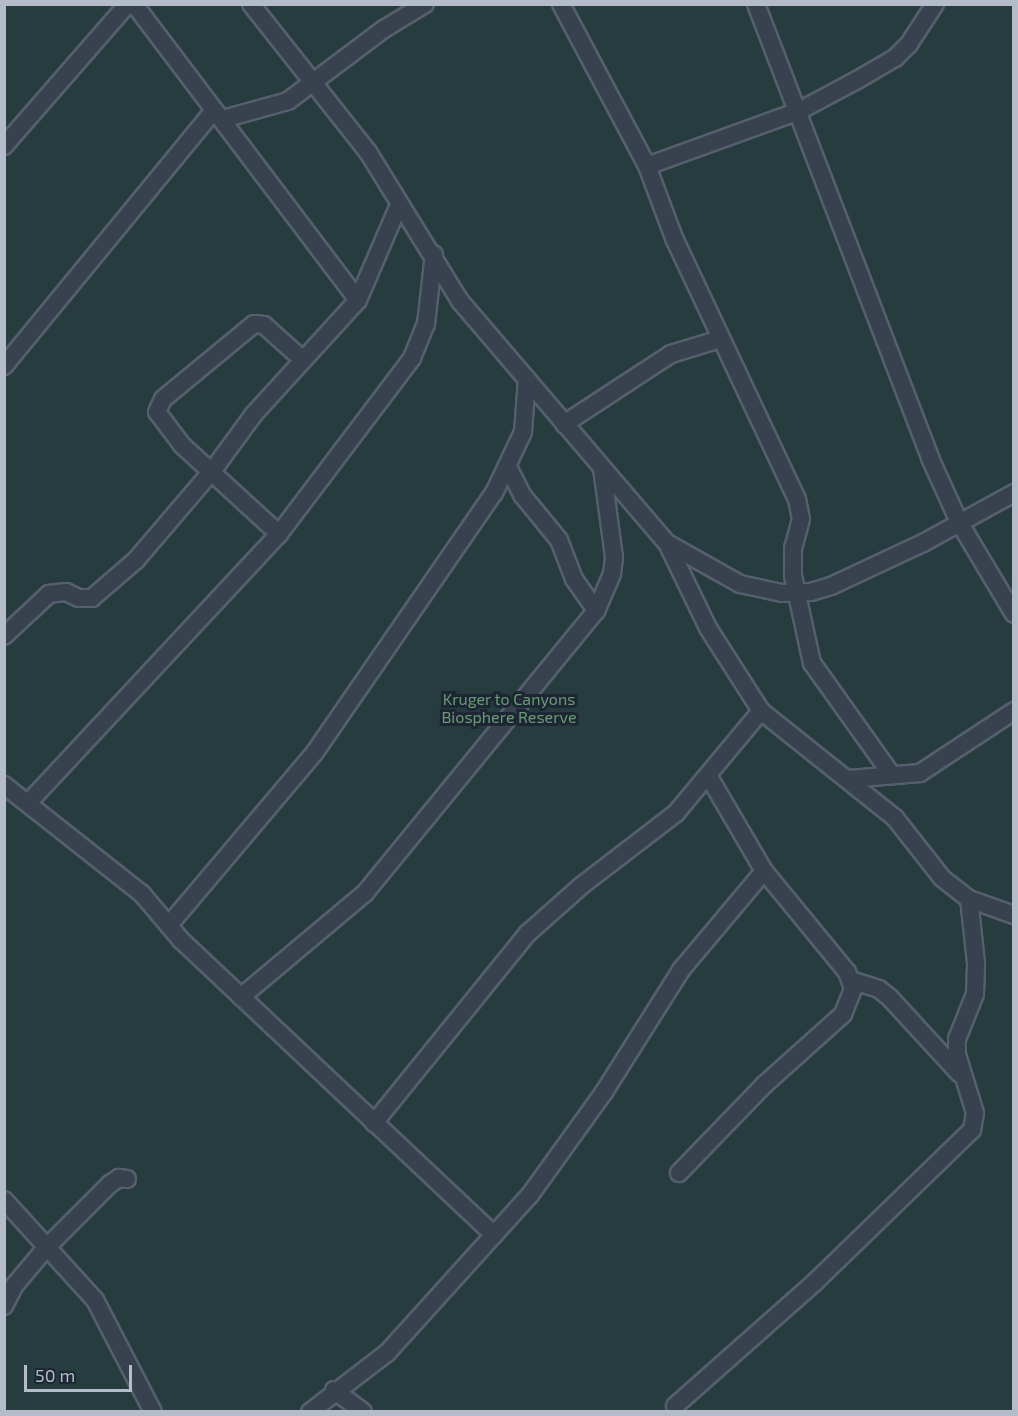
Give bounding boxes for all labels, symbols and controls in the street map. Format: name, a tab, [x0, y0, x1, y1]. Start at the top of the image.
park label: Kruger to Canyons Biosphere Reserve	[441, 689, 577, 727]
scale bar	[27, 1353, 135, 1391]
text: 50 m	[35, 1364, 75, 1386]

